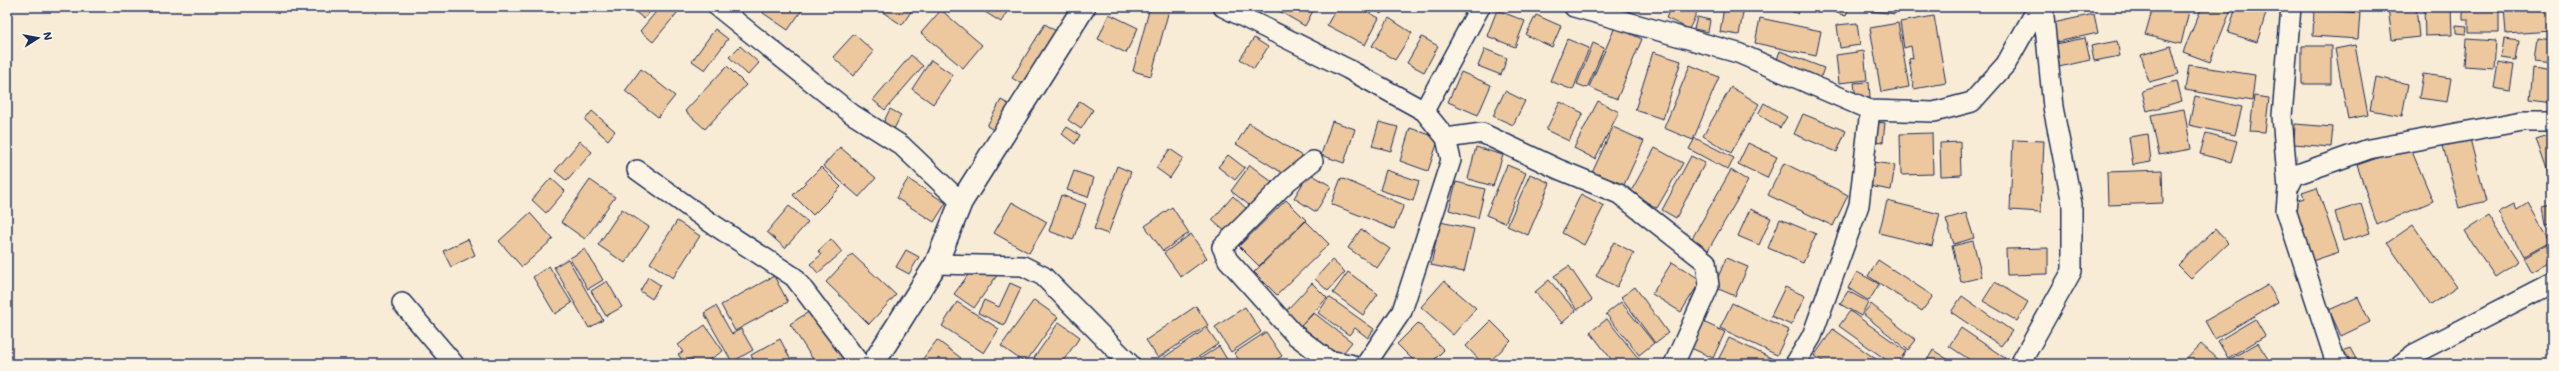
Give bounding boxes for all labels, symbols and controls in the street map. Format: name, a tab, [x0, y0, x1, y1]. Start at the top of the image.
north arrow	[18, 18, 58, 58]
text: N	[40, 30, 56, 42]

